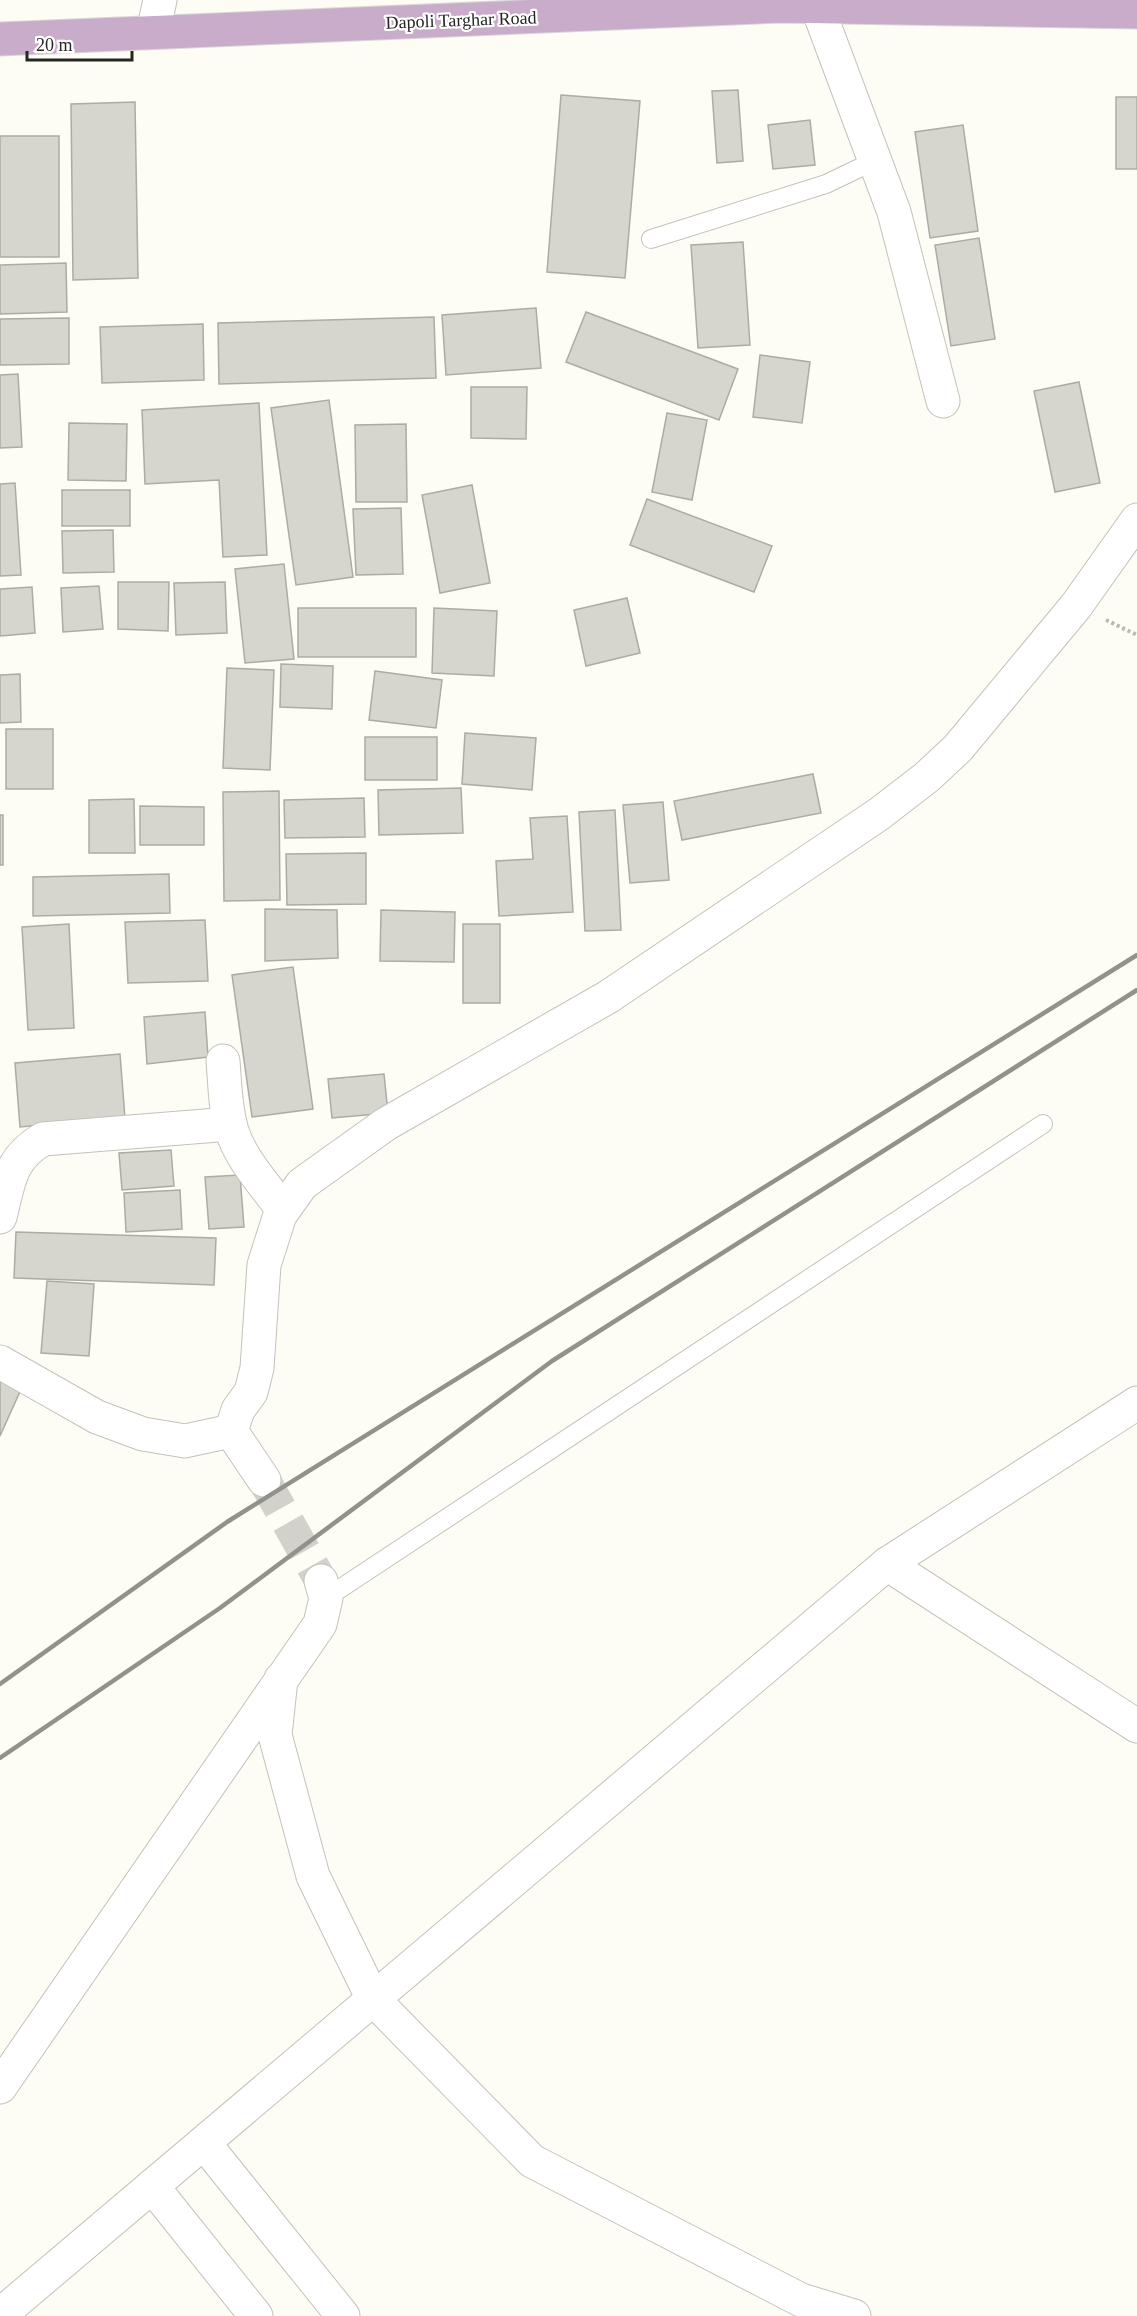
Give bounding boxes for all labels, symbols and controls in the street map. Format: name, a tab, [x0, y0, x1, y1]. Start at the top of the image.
street label: Dapoli Targhar Road	[385, 7, 537, 33]
scale bar	[27, 24, 132, 62]
text: 20 m	[36, 35, 73, 55]

